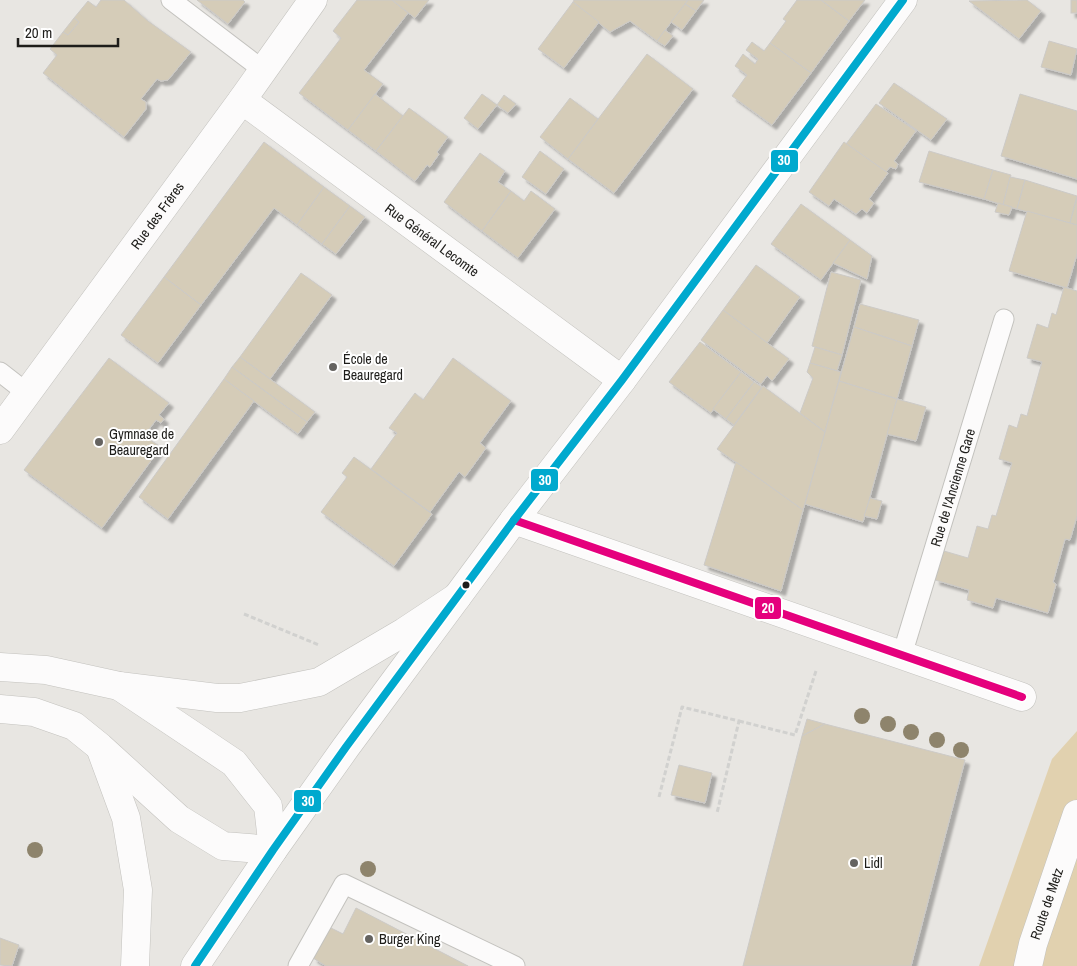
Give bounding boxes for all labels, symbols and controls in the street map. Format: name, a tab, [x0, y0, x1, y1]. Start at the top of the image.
scale bar	[18, 15, 118, 47]
text: 20 m	[25, 22, 52, 43]
line badge: 30	[770, 149, 799, 173]
text: 30	[778, 151, 790, 169]
street label: Rue des Frères	[127, 178, 188, 253]
street label: Rue Général Lecomte	[381, 199, 483, 281]
place label: École de Beauregard	[343, 350, 403, 384]
marker: École de Beauregard	[327, 361, 339, 373]
place label: Gymnase de Beauregard	[109, 425, 174, 459]
street label: Rue de l'Ancienne Gare	[926, 426, 979, 549]
marker: Gymnase de Beauregard	[93, 436, 105, 448]
line badge: 30	[530, 468, 559, 492]
text: 30	[539, 471, 551, 489]
unlabelled marker	[461, 580, 471, 590]
line badge: 20	[754, 596, 782, 620]
text: 20	[762, 599, 774, 617]
line badge: 30	[293, 789, 322, 813]
text: 30	[302, 792, 314, 810]
place label: Lidl	[864, 854, 883, 872]
marker: Lidl	[848, 857, 860, 869]
street label: Route de Metz	[1026, 865, 1067, 942]
place label: Burger King	[379, 930, 441, 948]
marker: Burger King	[363, 933, 375, 945]

